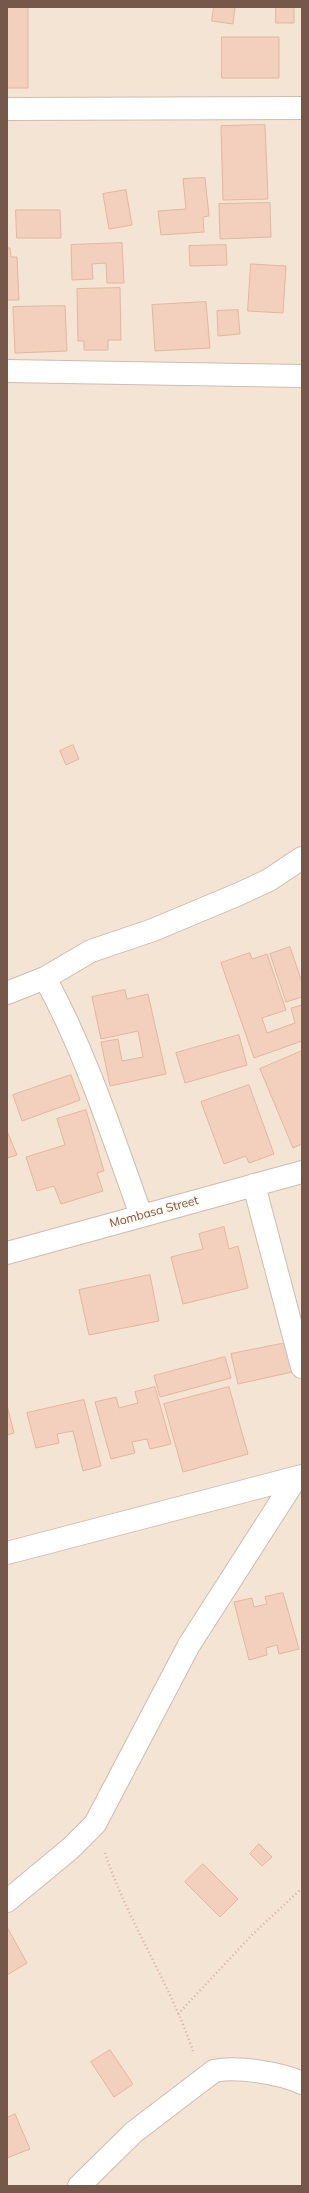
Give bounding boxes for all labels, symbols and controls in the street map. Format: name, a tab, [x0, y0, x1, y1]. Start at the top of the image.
street label: Mombasa Street	[108, 1193, 200, 1231]

